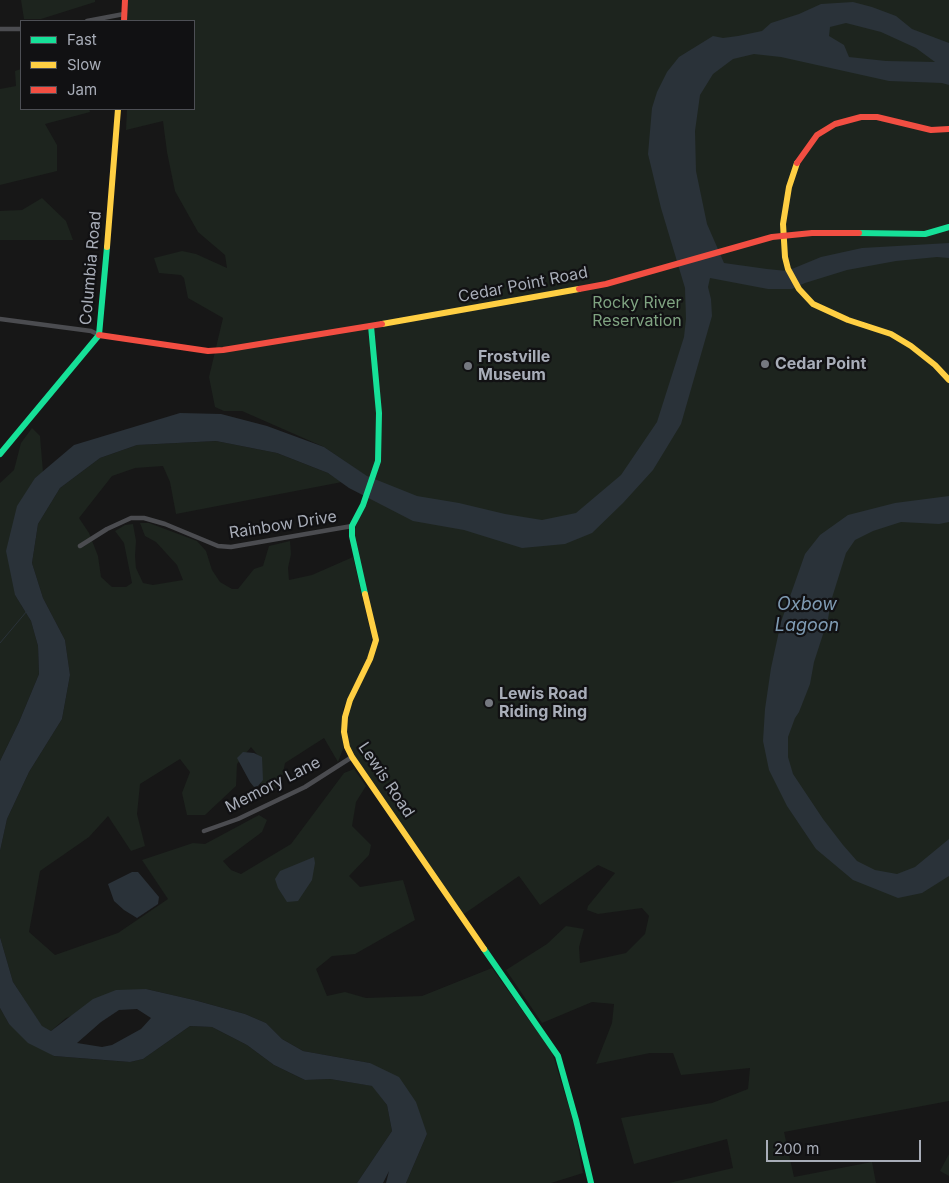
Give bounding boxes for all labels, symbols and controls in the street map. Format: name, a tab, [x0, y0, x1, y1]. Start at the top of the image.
legend	[20, 20, 195, 110]
text: Fast	[67, 30, 97, 49]
text: Slow	[67, 55, 101, 74]
text: Jam	[67, 80, 97, 99]
street label: Columbia Road	[76, 210, 106, 326]
street label: Cedar Point Road	[457, 263, 589, 307]
park label: Rocky River Reservation	[592, 293, 682, 331]
place label: Frostville Museum	[478, 347, 550, 385]
place label: Cedar Point	[775, 354, 866, 374]
marker: Cedar Point	[759, 358, 771, 370]
marker: Frostville Museum	[462, 360, 474, 372]
street label: Rainbow Drive	[228, 507, 338, 543]
water label: Oxbow Lagoon	[775, 594, 839, 636]
place label: Lewis Road Riding Ring	[499, 684, 588, 722]
marker: Lewis Road Riding Ring	[483, 697, 495, 709]
street label: Lewis Road	[354, 739, 418, 821]
street label: Memory Lane	[222, 753, 324, 817]
scale bar	[769, 1130, 924, 1162]
text: 200 m	[774, 1139, 819, 1158]

